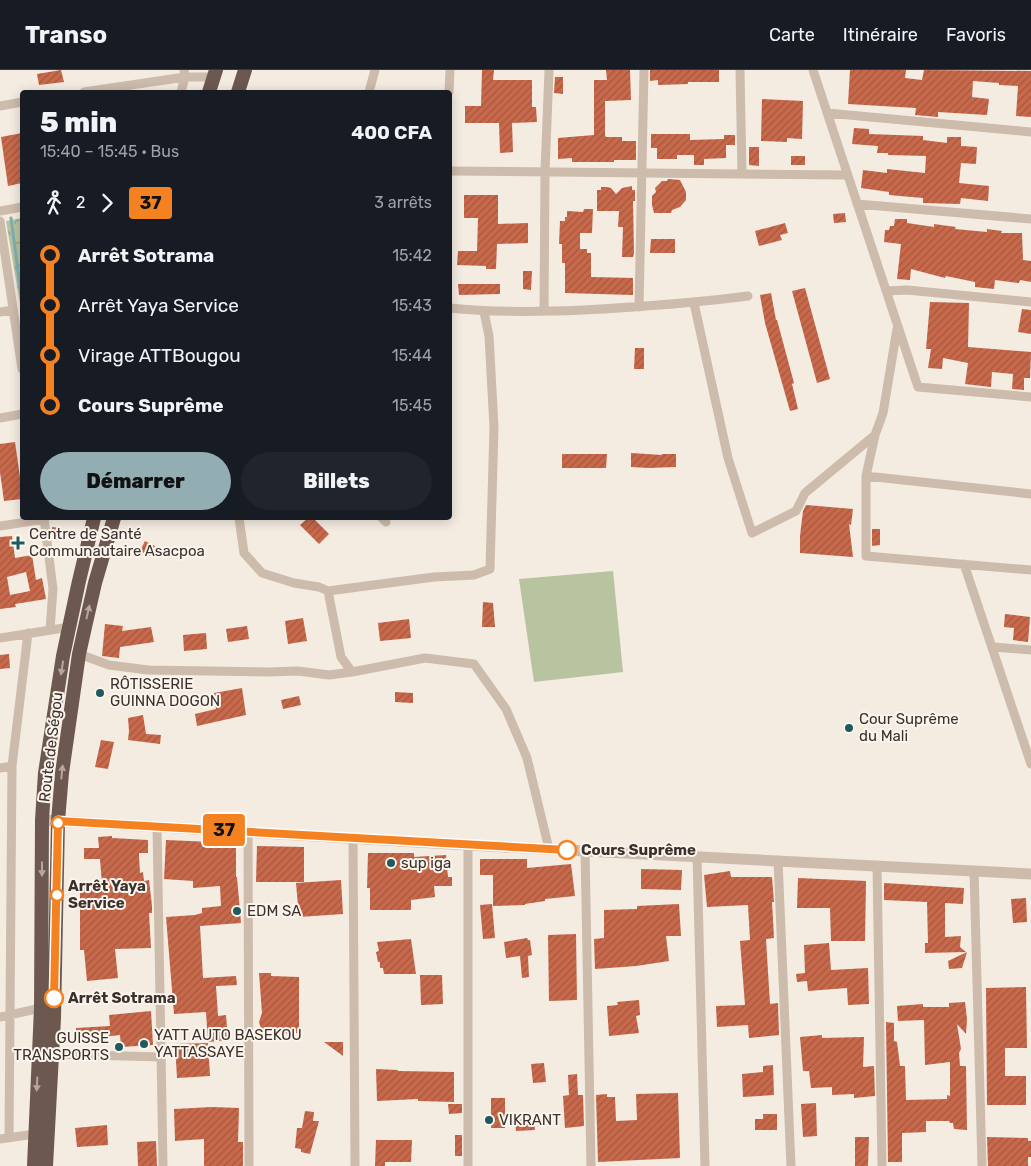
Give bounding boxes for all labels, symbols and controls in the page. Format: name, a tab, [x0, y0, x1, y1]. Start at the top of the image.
text: Transo	[25, 21, 107, 49]
text: Carte	[769, 24, 815, 46]
text: Itinéraire	[843, 24, 918, 46]
text: Favoris	[946, 24, 1006, 46]
text: 5 min	[40, 106, 117, 139]
text: 400 CFA	[351, 121, 432, 144]
text: 15:40 – 15:45 · Bus	[40, 142, 179, 161]
icon: walk	[40, 189, 68, 217]
icon: forward	[93, 189, 121, 217]
text: 37	[139, 192, 162, 214]
text: 2	[76, 193, 85, 212]
text: 3 arrêts	[374, 193, 432, 212]
text: Arrêt Sotrama	[78, 244, 214, 267]
text: 15:42	[392, 246, 432, 265]
text: Arrêt Yaya Service	[78, 294, 239, 317]
text: 15:43	[392, 296, 432, 315]
text: Virage ATTBougou	[78, 344, 241, 367]
text: 15:44	[392, 346, 432, 365]
text: Cours Suprême	[78, 394, 224, 417]
text: 15:45	[392, 396, 432, 415]
button: Démarrer	[40, 452, 231, 510]
button: Billets	[241, 452, 432, 510]
place label: Centre de Santé Communautaire Asacpoa	[29, 525, 205, 560]
marker: Centre de Santé Communautaire Asacpoa	[11, 536, 25, 550]
one-way arrow	[84, 605, 92, 620]
one-way arrow	[57, 660, 65, 676]
place label: RÔTISSERIE GUINNA DOGON	[110, 675, 220, 710]
marker: RÔTISSERIE GUINNA DOGON	[94, 687, 106, 699]
street label: Route de Ségou	[35, 691, 67, 803]
place label: Cour Suprême du Mali	[859, 710, 959, 745]
marker: Cour Suprême du Mali	[843, 722, 855, 734]
one-way arrow	[58, 764, 66, 780]
line badge: 37	[202, 814, 246, 846]
unlabelled marker	[51, 816, 65, 830]
text: 37	[213, 819, 235, 841]
marker: Cours Suprême	[557, 840, 577, 860]
place label: Cours Suprême	[581, 841, 696, 859]
place label: sup iga	[401, 854, 451, 872]
marker: sup iga	[385, 857, 397, 869]
one-way arrow	[38, 861, 46, 877]
place label: Arrêt Yaya Service	[68, 877, 146, 912]
marker: Arrêt Yaya Service	[50, 888, 64, 902]
place label: EDM SA	[247, 902, 301, 920]
marker: EDM SA	[231, 905, 243, 917]
marker: Arrêt Sotrama	[44, 988, 64, 1008]
place label: Arrêt Sotrama	[68, 989, 176, 1007]
place label: YATT AUTO BASEKOU YATTASSAYE	[154, 1026, 302, 1061]
place label: GUISSE TRANSPORTS	[13, 1029, 109, 1064]
marker: YATT AUTO BASEKOU YATTASSAYE	[138, 1038, 150, 1050]
marker: GUISSE TRANSPORTS	[113, 1041, 125, 1053]
one-way arrow	[33, 1076, 41, 1092]
place label: VIKRANT	[499, 1111, 561, 1129]
marker: VIKRANT	[483, 1114, 495, 1126]

